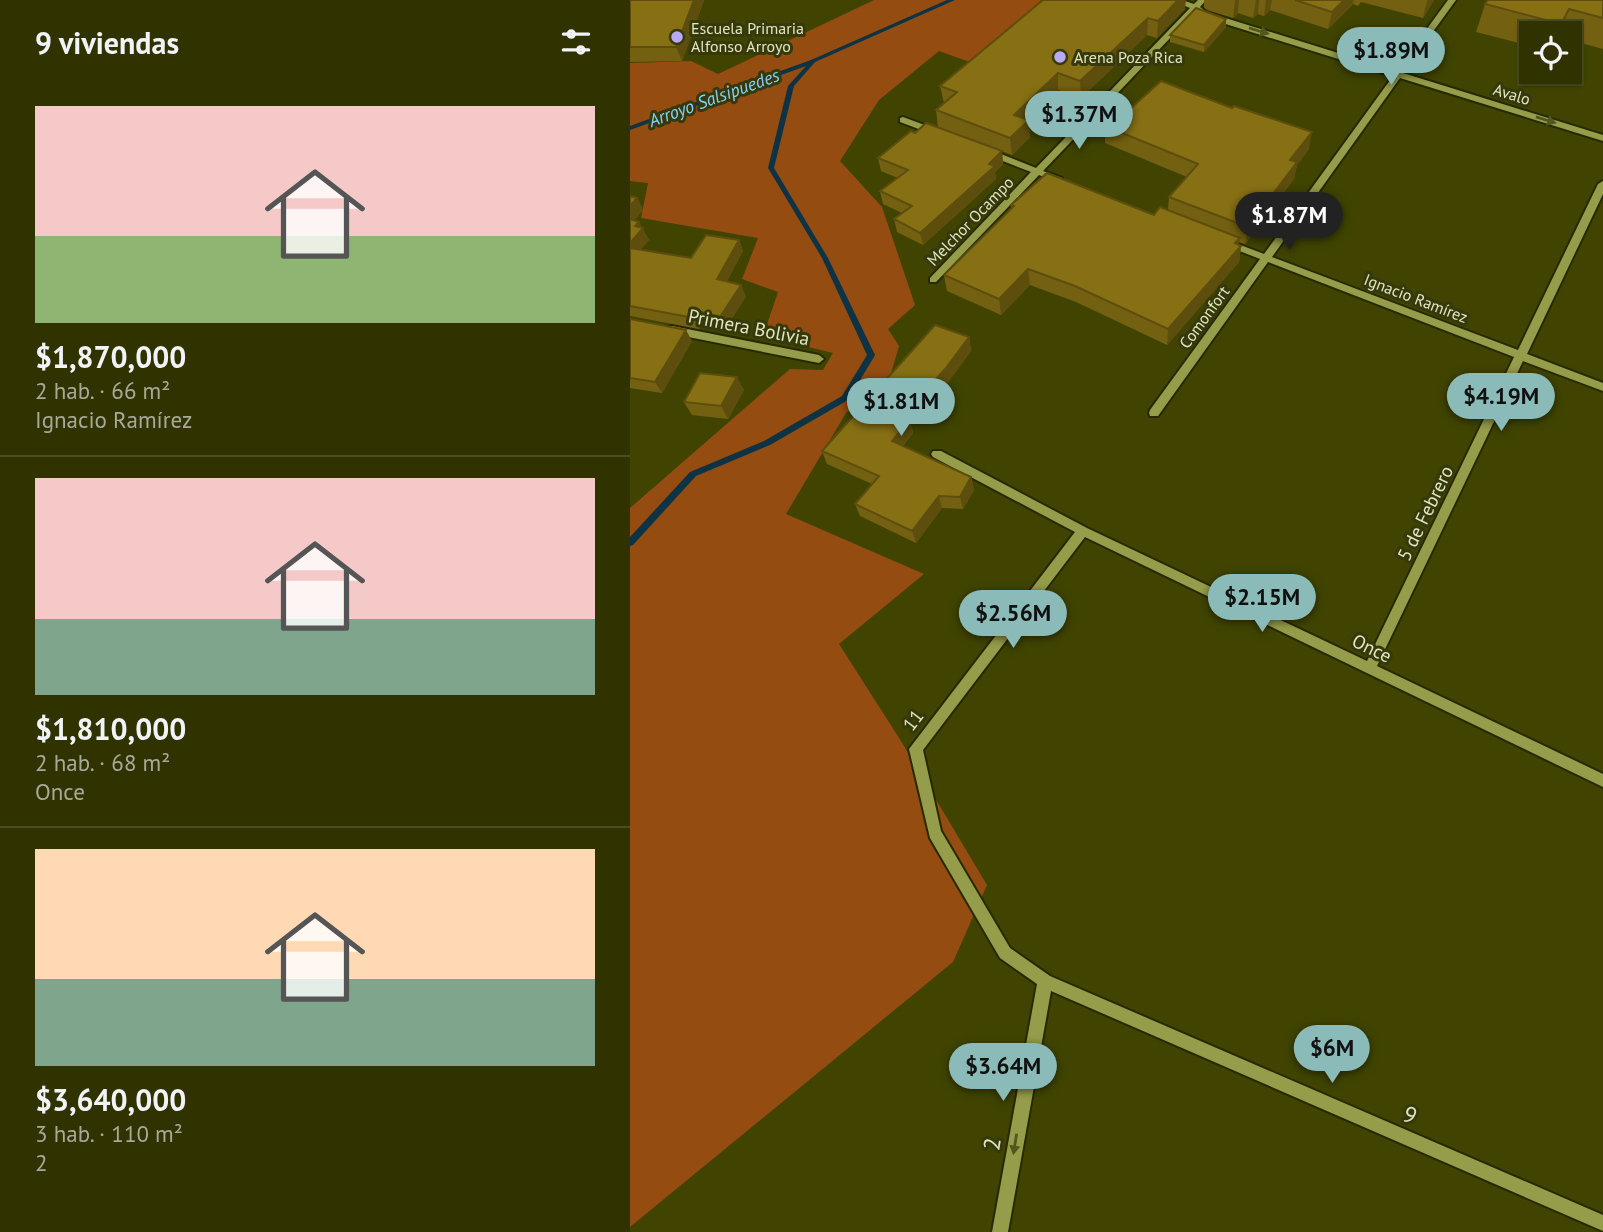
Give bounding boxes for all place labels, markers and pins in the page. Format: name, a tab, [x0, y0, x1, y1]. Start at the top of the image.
place label: Escuela Primaria Alfonso Arroyo	[691, 18, 804, 56]
pin: $1.89M	[1334, 28, 1448, 87]
marker: Escuela Primaria Alfonso Arroyo	[669, 29, 685, 45]
place label: Arena Poza Rica	[1074, 47, 1183, 67]
marker: Arena Poza Rica	[1052, 49, 1068, 65]
pin: $1.37M	[1022, 92, 1136, 151]
pin: $1.87M	[1232, 192, 1346, 252]
pin: $4.19M	[1444, 374, 1558, 433]
pin: $1.81M	[844, 378, 958, 438]
pin: $2.15M	[1205, 574, 1319, 634]
pin: $2.56M	[956, 590, 1070, 650]
pin: $6M	[1298, 1026, 1366, 1085]
pin: $3.64M	[946, 1044, 1060, 1103]

